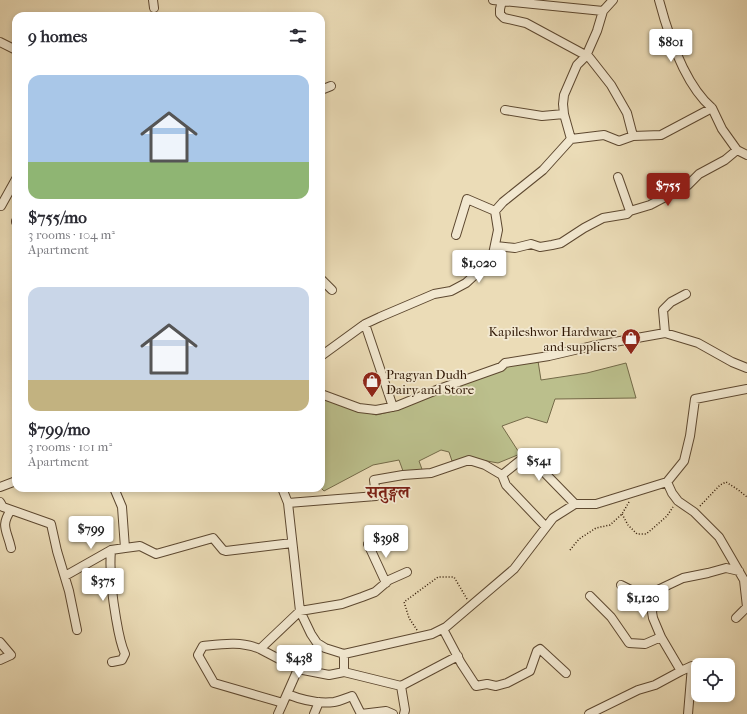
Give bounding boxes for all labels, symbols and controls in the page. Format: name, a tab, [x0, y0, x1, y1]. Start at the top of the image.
icon: filters	[287, 25, 309, 47]
text: 9 homes	[28, 26, 87, 46]
pin: $801	[647, 29, 695, 63]
text: $801	[658, 34, 684, 49]
icon: home	[133, 101, 205, 173]
pin: $755	[644, 173, 692, 207]
text: $755	[656, 178, 680, 193]
text: $755/mo	[28, 207, 87, 227]
text: 3 rooms · 104 m²	[28, 227, 115, 242]
text: Apartment	[28, 242, 89, 257]
pin: $1,020	[446, 250, 512, 284]
text: $1,020	[461, 255, 497, 270]
icon: home	[133, 313, 205, 385]
place label: Kapileshwor Hardware and suppliers	[489, 324, 618, 354]
shop icon: Kapileshwor Hardware and suppliers	[620, 327, 642, 355]
place label: Pragyan Dudh Dairy and Store	[386, 367, 475, 397]
shop icon: Pragyan Dudh Dairy and Store	[361, 370, 383, 398]
text: $799/mo	[28, 419, 90, 439]
text: 3 rooms · 101 m²	[28, 439, 112, 454]
pin: $541	[515, 448, 563, 482]
text: $541	[526, 453, 552, 468]
text: Apartment	[28, 454, 89, 469]
district label: सतुङ्गल	[364, 482, 412, 504]
pin: $799	[67, 516, 115, 550]
text: $799	[77, 521, 105, 536]
pin: $398	[362, 525, 410, 559]
text: $398	[373, 530, 399, 545]
pin: $375	[79, 568, 127, 602]
text: $375	[91, 573, 115, 588]
pin: $1,120	[610, 585, 676, 619]
text: $1,120	[627, 590, 659, 605]
pin: $438	[275, 645, 323, 679]
text: $438	[286, 650, 312, 665]
map controls	[691, 658, 735, 702]
button: locate	[691, 658, 735, 702]

